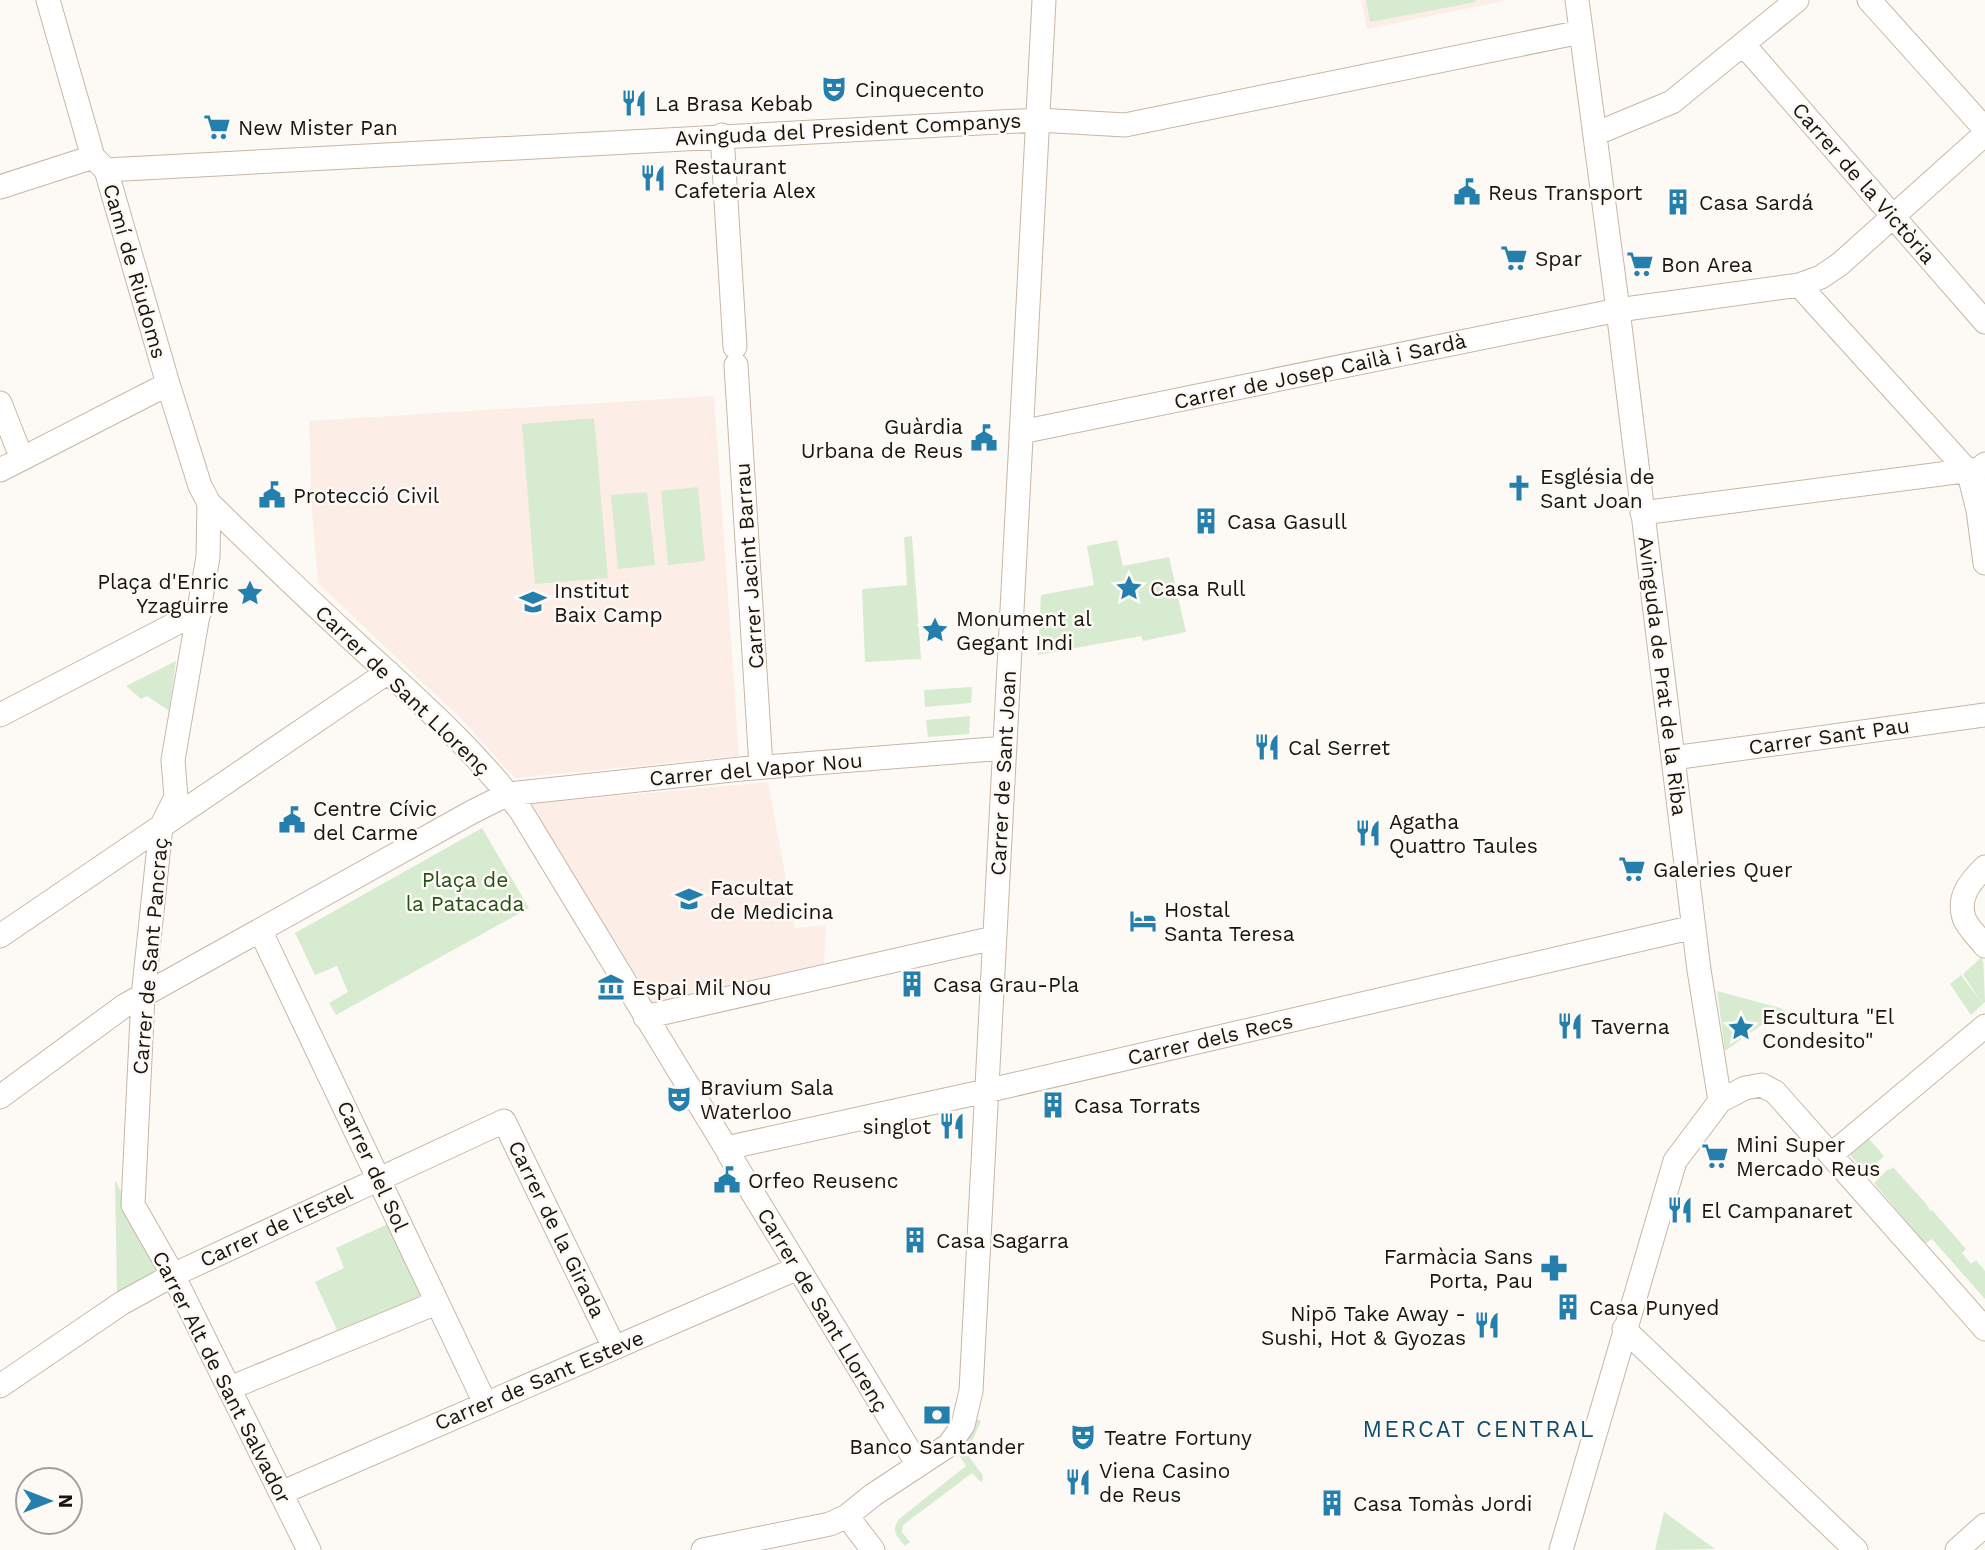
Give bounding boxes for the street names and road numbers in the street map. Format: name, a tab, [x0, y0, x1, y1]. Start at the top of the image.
street label: Carrer de la Victòria	[1787, 97, 1941, 269]
street label: Avinguda del President Companys	[674, 107, 1022, 151]
street label: Camí de Riudoms	[98, 181, 172, 361]
street label: Carrer de Josep Cailà i Sardà	[1172, 328, 1469, 414]
street label: Carrer Jacint Barrau	[729, 462, 769, 670]
street label: Avinguda de Prat de la Riba	[1633, 535, 1693, 817]
street label: Carrer de Sant Llorenç	[310, 600, 496, 780]
street label: Carrer de Sant Joan	[985, 670, 1021, 876]
street label: Carrer Sant Pau	[1747, 712, 1911, 760]
street label: Carrer del Vapor Nou	[648, 747, 864, 791]
street label: Carrer de Sant Pancraç	[127, 836, 173, 1076]
street label: Carrer dels Recs	[1125, 1008, 1295, 1070]
street label: Carrer del Sol	[332, 1097, 414, 1236]
street label: Carrer de la Girada	[503, 1136, 611, 1322]
street label: Carrer de l'Estel	[196, 1179, 357, 1272]
street label: Carrer de Sant Llorenç	[752, 1203, 894, 1417]
street label: Carrer Alt de Sant Salvador	[147, 1247, 297, 1508]
street label: Carrer de Sant Esteve	[431, 1325, 647, 1435]

